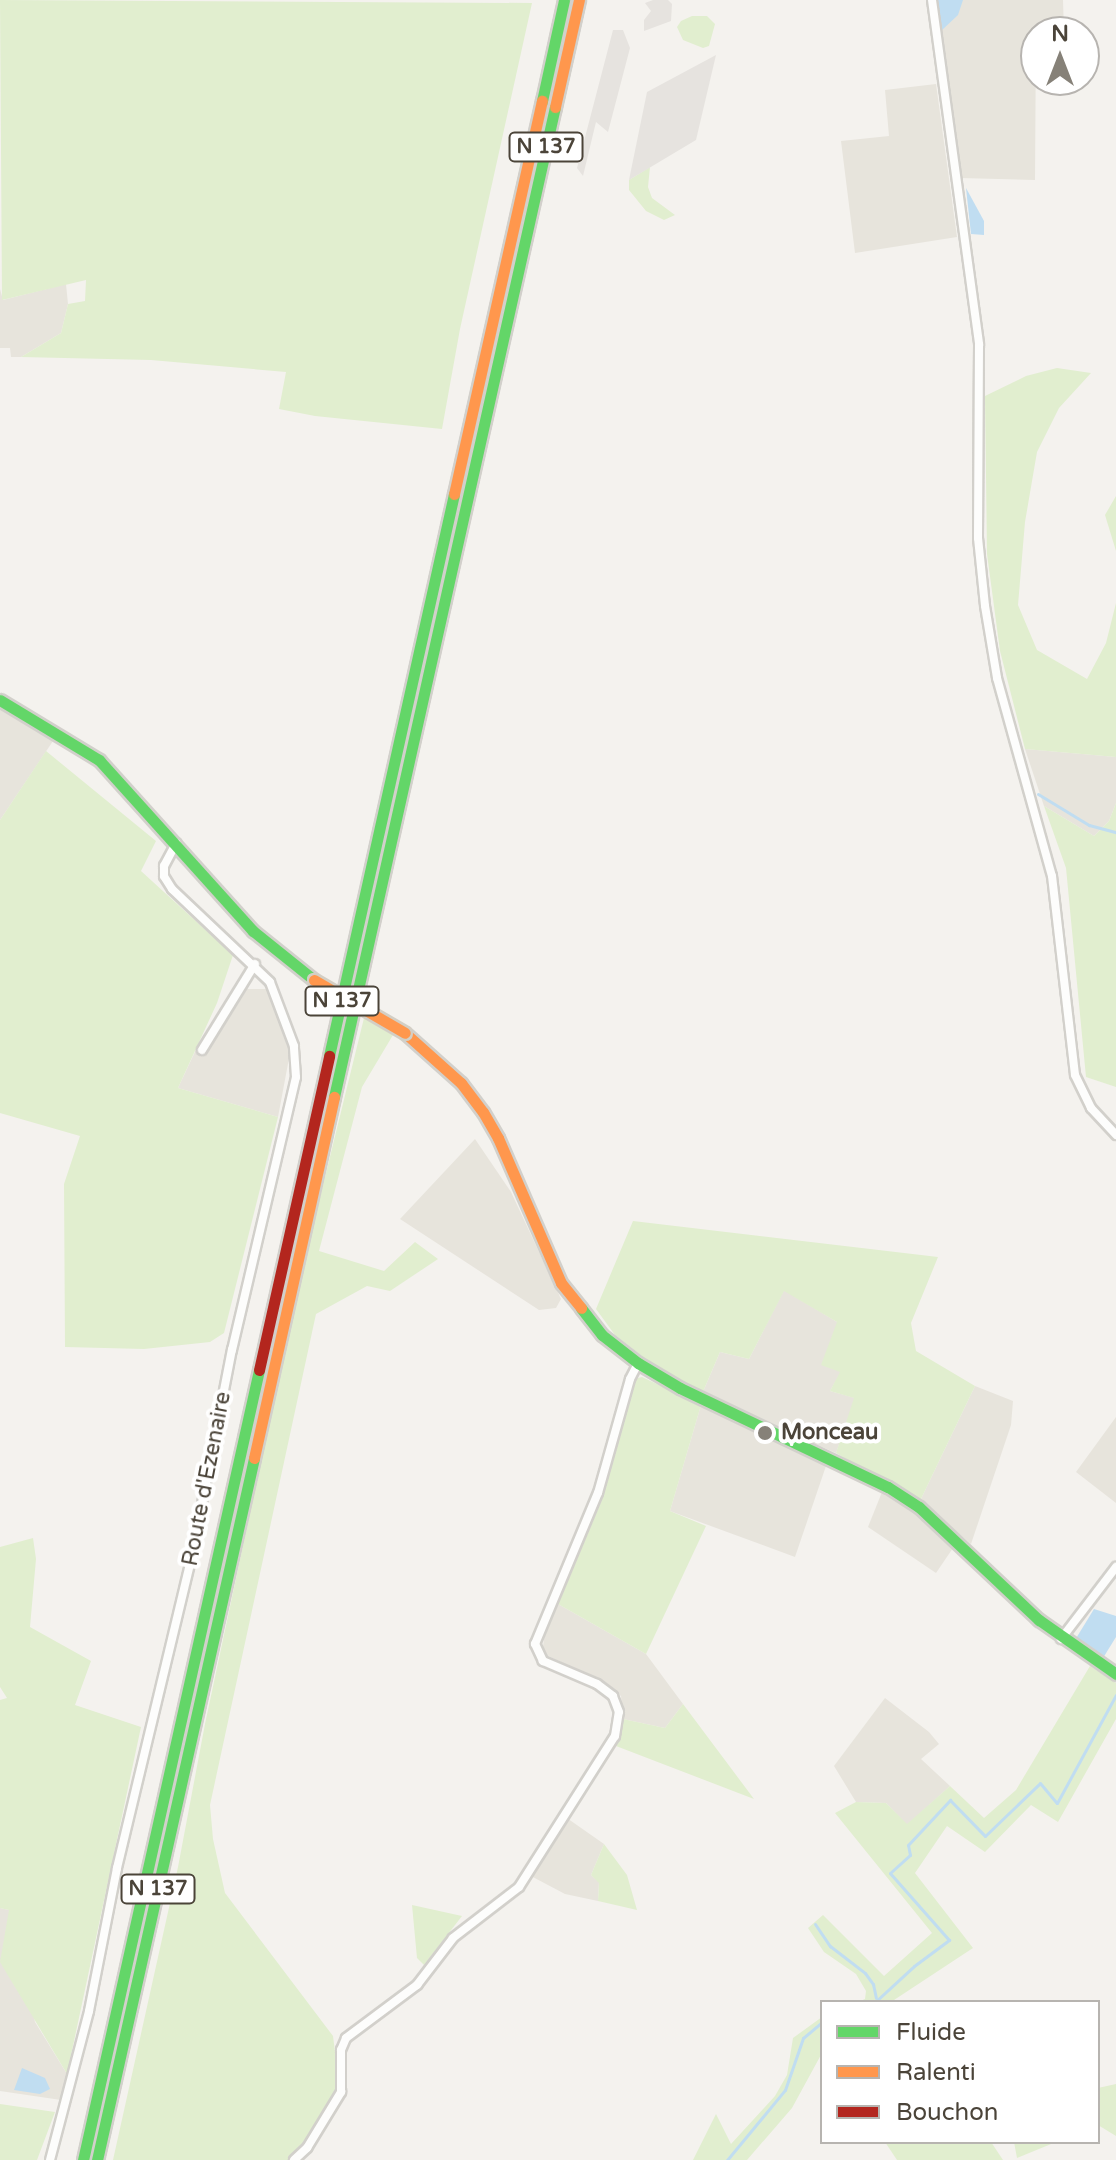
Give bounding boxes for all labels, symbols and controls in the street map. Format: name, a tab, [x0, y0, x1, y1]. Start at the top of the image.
north arrow	[1020, 16, 1100, 96]
text: N	[1051, 21, 1069, 47]
road number: N 137	[508, 131, 584, 163]
road number: N 137	[304, 985, 380, 1017]
street label: Route d'Ezenaire	[177, 1390, 237, 1568]
place label: Monceau	[781, 1420, 878, 1446]
marker: Monceau	[756, 1424, 774, 1442]
road number: N 137	[120, 1873, 196, 1905]
legend	[820, 2000, 1100, 2144]
text: Fluide	[896, 2018, 966, 2047]
text: Ralenti	[896, 2058, 976, 2087]
text: Bouchon	[896, 2098, 998, 2127]

